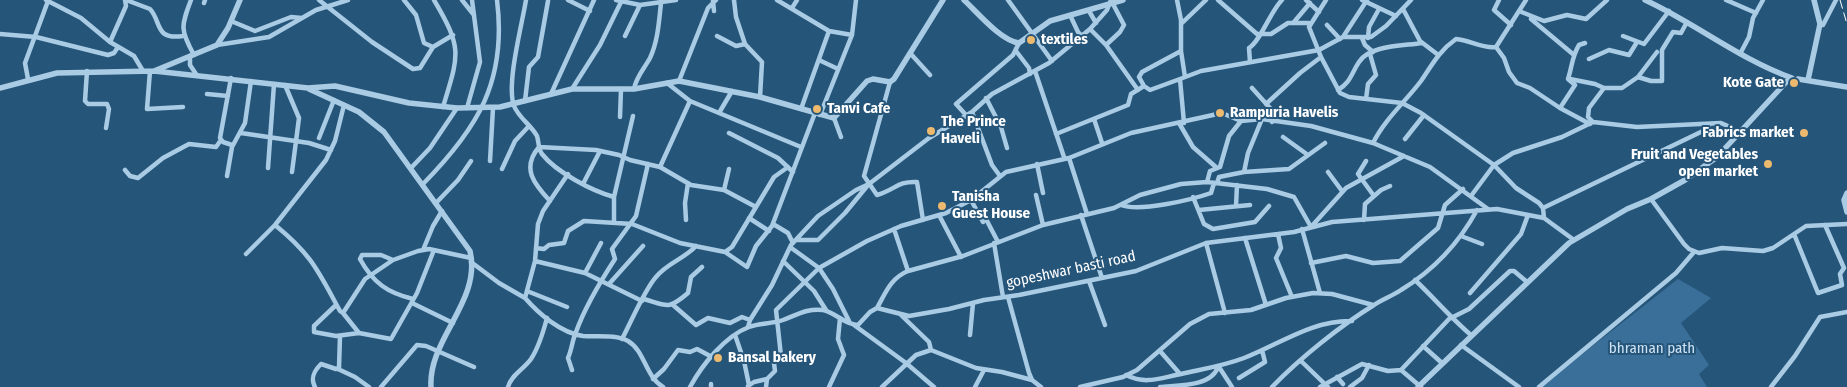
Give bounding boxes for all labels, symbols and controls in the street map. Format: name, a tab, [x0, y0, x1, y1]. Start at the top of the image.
place label: textiles	[1041, 31, 1088, 49]
marker: textiles	[1025, 34, 1037, 46]
place label: Kote Gate	[1723, 74, 1784, 92]
marker: Kote Gate	[1788, 77, 1800, 89]
place label: Tanvi Cafe	[827, 100, 890, 118]
marker: Tanvi Cafe	[811, 103, 823, 115]
place label: Rampuria Havelis	[1230, 104, 1338, 122]
marker: Rampuria Havelis	[1214, 107, 1226, 119]
place label: The Prince Haveli	[941, 113, 1006, 148]
place label: Fabrics market	[1702, 124, 1794, 142]
marker: The Prince Haveli	[925, 125, 937, 137]
marker: Fabrics market	[1798, 127, 1810, 139]
place label: Fruit and Vegetables open market	[1631, 146, 1758, 181]
marker: Fruit and Vegetables open market	[1762, 158, 1774, 170]
place label: Tanisha Guest House	[952, 188, 1030, 223]
marker: Tanisha Guest House	[936, 200, 948, 212]
street label: gopeshwar basti road	[1005, 247, 1137, 293]
park label: bhraman path	[1609, 340, 1695, 358]
place label: Bansal bakery	[728, 349, 816, 367]
marker: Bansal bakery	[712, 352, 724, 364]

